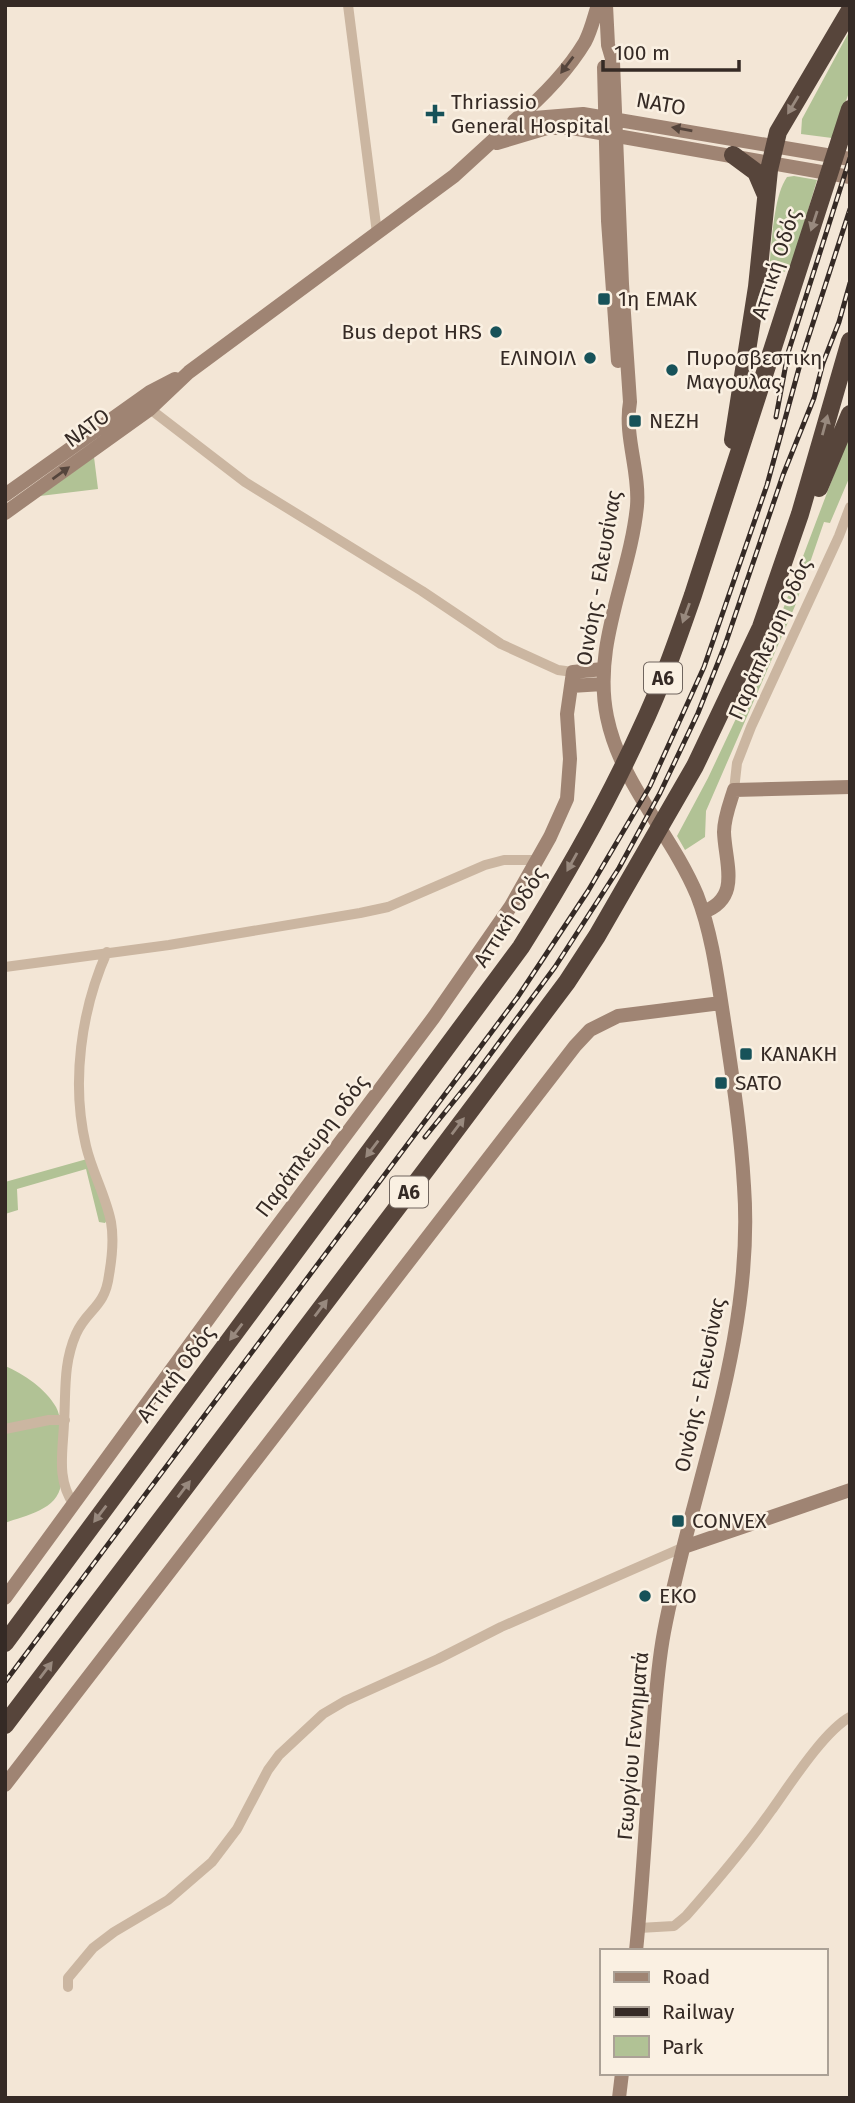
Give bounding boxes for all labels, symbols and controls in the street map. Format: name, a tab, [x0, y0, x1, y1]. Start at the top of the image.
scale bar	[603, 28, 740, 72]
text: 100 m	[614, 40, 670, 66]
one-way arrow	[560, 56, 575, 74]
street label: ΝΑΤΟ	[634, 87, 688, 121]
place label: Thriassio General Hospital	[451, 89, 609, 139]
one-way arrow	[787, 96, 800, 115]
marker: Thriassio General Hospital	[425, 104, 445, 124]
one-way arrow	[671, 123, 693, 134]
street label: Αττική Οδός	[746, 205, 806, 322]
one-way arrow	[808, 210, 819, 231]
place label: 1η ΕΜΑΚ	[618, 286, 698, 312]
marker: 1η ΕΜΑΚ	[596, 291, 612, 307]
place label: Bus depot HRS	[341, 319, 482, 345]
marker: Bus depot HRS	[488, 324, 504, 340]
place label: ΕΛΙΝΟΙΛ	[499, 345, 576, 371]
place label: Πυροσβεστικη Μαγουλας	[686, 345, 822, 395]
marker: ΕΛΙΝΟΙΛ	[582, 350, 598, 366]
marker: Πυροσβεστικη Μαγουλας	[664, 362, 680, 378]
street label: ΝΑΤΟ	[59, 403, 115, 453]
place label: ΝΕΖΗ	[649, 408, 700, 434]
marker: ΝΕΖΗ	[627, 413, 643, 429]
one-way arrow	[820, 414, 831, 436]
one-way arrow	[51, 466, 70, 480]
street label: Οινόης - Ελευσίνας	[571, 488, 627, 668]
street label: Παράπλευρη Οδός	[723, 554, 817, 724]
one-way arrow	[680, 603, 691, 624]
road number: Α6	[644, 663, 682, 694]
one-way arrow	[566, 853, 578, 872]
street label: Αττική Οδός	[468, 862, 552, 972]
place label: ΚΑΝΑΚΗ	[760, 1041, 837, 1067]
marker: ΚΑΝΑΚΗ	[738, 1046, 754, 1062]
street label: Παράπλευρη οδός	[250, 1069, 374, 1222]
place label: SATO	[735, 1070, 782, 1096]
marker: SATO	[713, 1075, 729, 1091]
one-way arrow	[451, 1117, 465, 1135]
one-way arrow	[365, 1140, 379, 1158]
road number: Α6	[390, 1176, 428, 1208]
street label: Οινόης - Ελευσίνας	[669, 1295, 731, 1475]
one-way arrow	[314, 1299, 329, 1317]
street label: Αττική Οδός	[131, 1320, 221, 1428]
one-way arrow	[229, 1322, 243, 1341]
one-way arrow	[176, 1480, 190, 1498]
one-way arrow	[94, 1505, 108, 1523]
place label: CONVEX	[692, 1508, 767, 1534]
marker: CONVEX	[670, 1513, 686, 1529]
place label: EKO	[659, 1583, 697, 1609]
marker: EKO	[637, 1588, 653, 1604]
street label: Γεωργίου Γεννηματά	[612, 1651, 654, 1841]
one-way arrow	[39, 1661, 53, 1679]
legend	[600, 1949, 827, 2075]
text: Road	[662, 1964, 710, 1990]
text: Railway	[662, 1999, 735, 2025]
text: Park	[662, 2034, 704, 2060]

